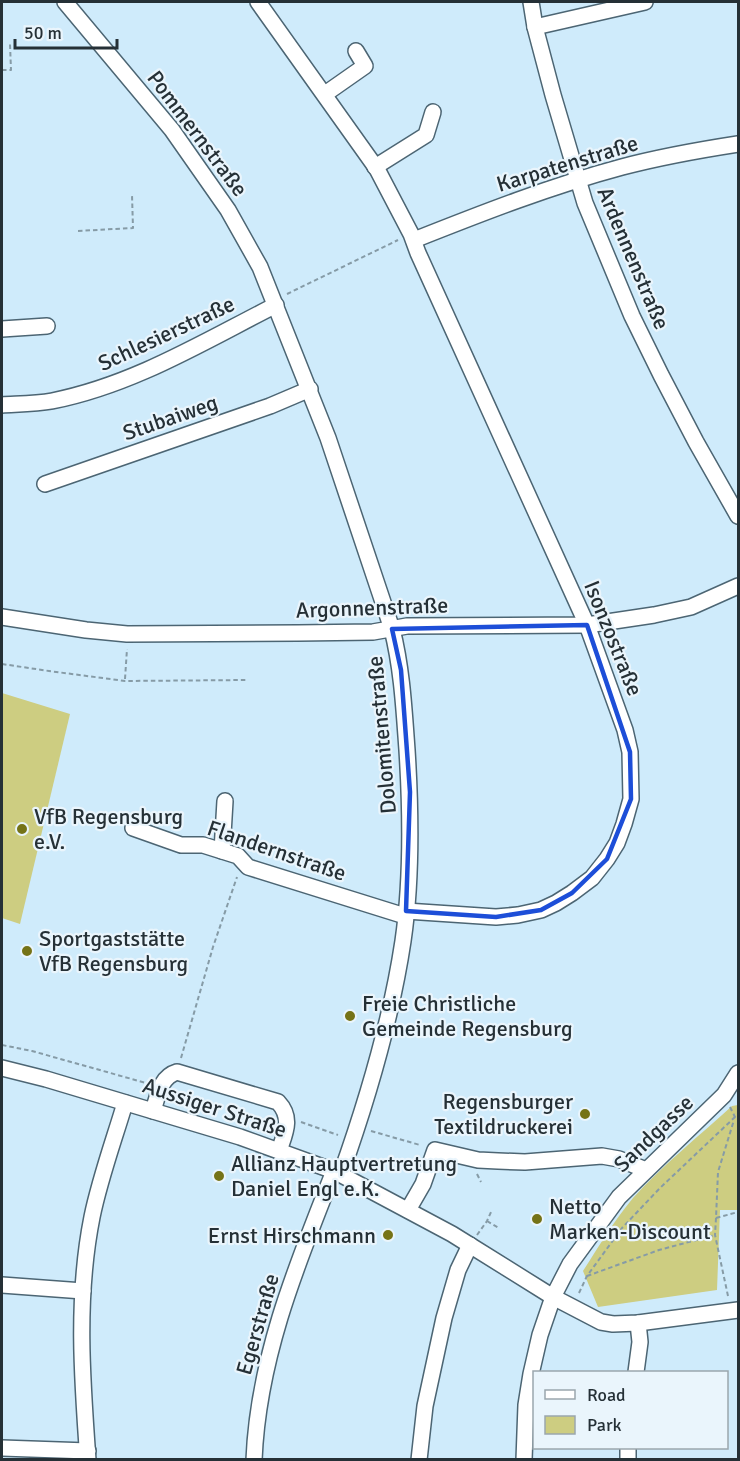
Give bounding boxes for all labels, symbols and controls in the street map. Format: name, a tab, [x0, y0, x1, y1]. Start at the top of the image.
scale bar	[15, 12, 117, 50]
text: 50 m	[24, 22, 62, 44]
street label: Pommernstraße	[141, 65, 254, 202]
street label: Karpatenstraße	[493, 129, 641, 198]
street label: Ardennenstraße	[591, 183, 676, 334]
street label: Schlesierstraße	[94, 290, 239, 377]
street label: Stubaiweg	[119, 389, 221, 446]
street label: Isonzostraße	[578, 577, 649, 700]
street label: Argonnenstraße	[295, 591, 449, 624]
street label: Dolomitenstraße	[361, 655, 402, 815]
place label: VfB Regensburg e.V.	[34, 803, 183, 855]
street label: Flandernstraße	[204, 814, 350, 887]
marker: VfB Regensburg e.V.	[15, 822, 29, 836]
place label: Sportgaststätte VfB Regensburg	[39, 925, 188, 977]
marker: Sportgaststätte VfB Regensburg	[20, 944, 34, 958]
place label: Freie Christliche Gemeinde Regensburg	[362, 990, 573, 1042]
marker: Freie Christliche Gemeinde Regensburg	[343, 1009, 357, 1023]
street label: Aussiger Straße	[139, 1071, 290, 1143]
place label: Regensburger Textildruckerei	[434, 1088, 573, 1140]
street label: Sandgasse	[608, 1089, 699, 1178]
marker: Regensburger Textildruckerei	[578, 1107, 592, 1121]
place label: Allianz Hauptvertretung Daniel Engl e.K.	[231, 1150, 457, 1202]
marker: Allianz Hauptvertretung Daniel Engl e.K.	[212, 1169, 226, 1183]
place label: Netto Marken-Discount	[549, 1193, 711, 1245]
marker: Netto Marken-Discount	[530, 1212, 544, 1226]
place label: Ernst Hirschmann	[208, 1222, 376, 1249]
marker: Ernst Hirschmann	[381, 1228, 395, 1242]
street label: Egerstraße	[230, 1270, 285, 1378]
legend	[533, 1371, 728, 1449]
text: Road	[587, 1384, 626, 1406]
text: Park	[587, 1414, 622, 1436]

